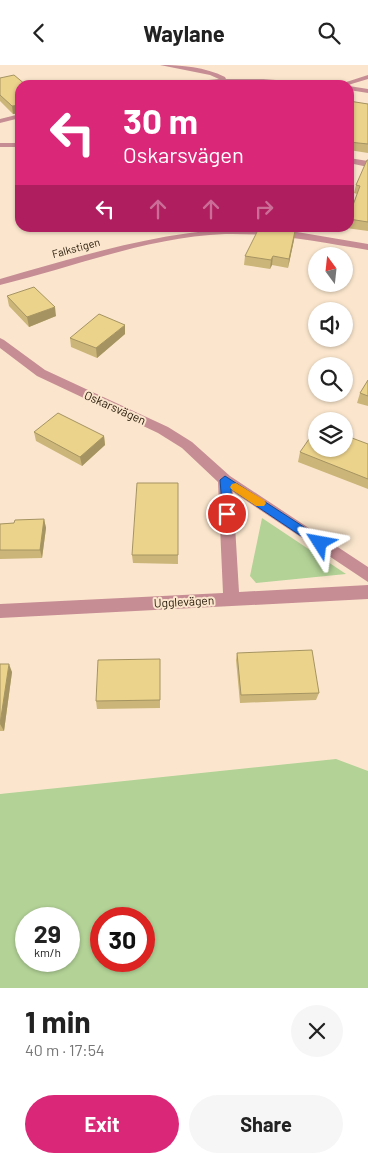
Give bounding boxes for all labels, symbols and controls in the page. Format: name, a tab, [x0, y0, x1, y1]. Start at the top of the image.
icon: back	[25, 19, 53, 47]
icon: search	[315, 19, 343, 47]
text: Waylane	[143, 20, 225, 46]
text: 30 m	[123, 99, 198, 141]
icon: left	[40, 100, 105, 165]
text: Oskarsvägen	[123, 141, 244, 167]
icon: left	[91, 195, 119, 223]
icon: ahead	[144, 195, 172, 223]
icon: ahead	[197, 195, 225, 223]
icon: right	[250, 195, 278, 223]
street label: Falkstigen	[50, 235, 101, 260]
north arrow	[308, 247, 352, 293]
map controls	[308, 247, 353, 457]
button: sound	[308, 302, 353, 347]
button: search	[308, 357, 353, 402]
street label: Oskarsvägen	[82, 387, 148, 427]
button: layers	[308, 412, 353, 457]
pin	[206, 493, 248, 535]
icon: arrive	[213, 500, 241, 528]
position arrow	[293, 516, 345, 568]
street label: Ugglevägen	[153, 592, 215, 610]
speed limit sign: 30	[90, 907, 155, 972]
text: 29	[34, 918, 61, 948]
text: km/h	[34, 945, 61, 959]
text: 1 min	[25, 1003, 91, 1039]
button: close	[291, 1005, 343, 1057]
text: 40 m · 17:54	[25, 1040, 105, 1059]
button: Exit	[25, 1095, 179, 1153]
button: Share	[189, 1095, 343, 1153]

